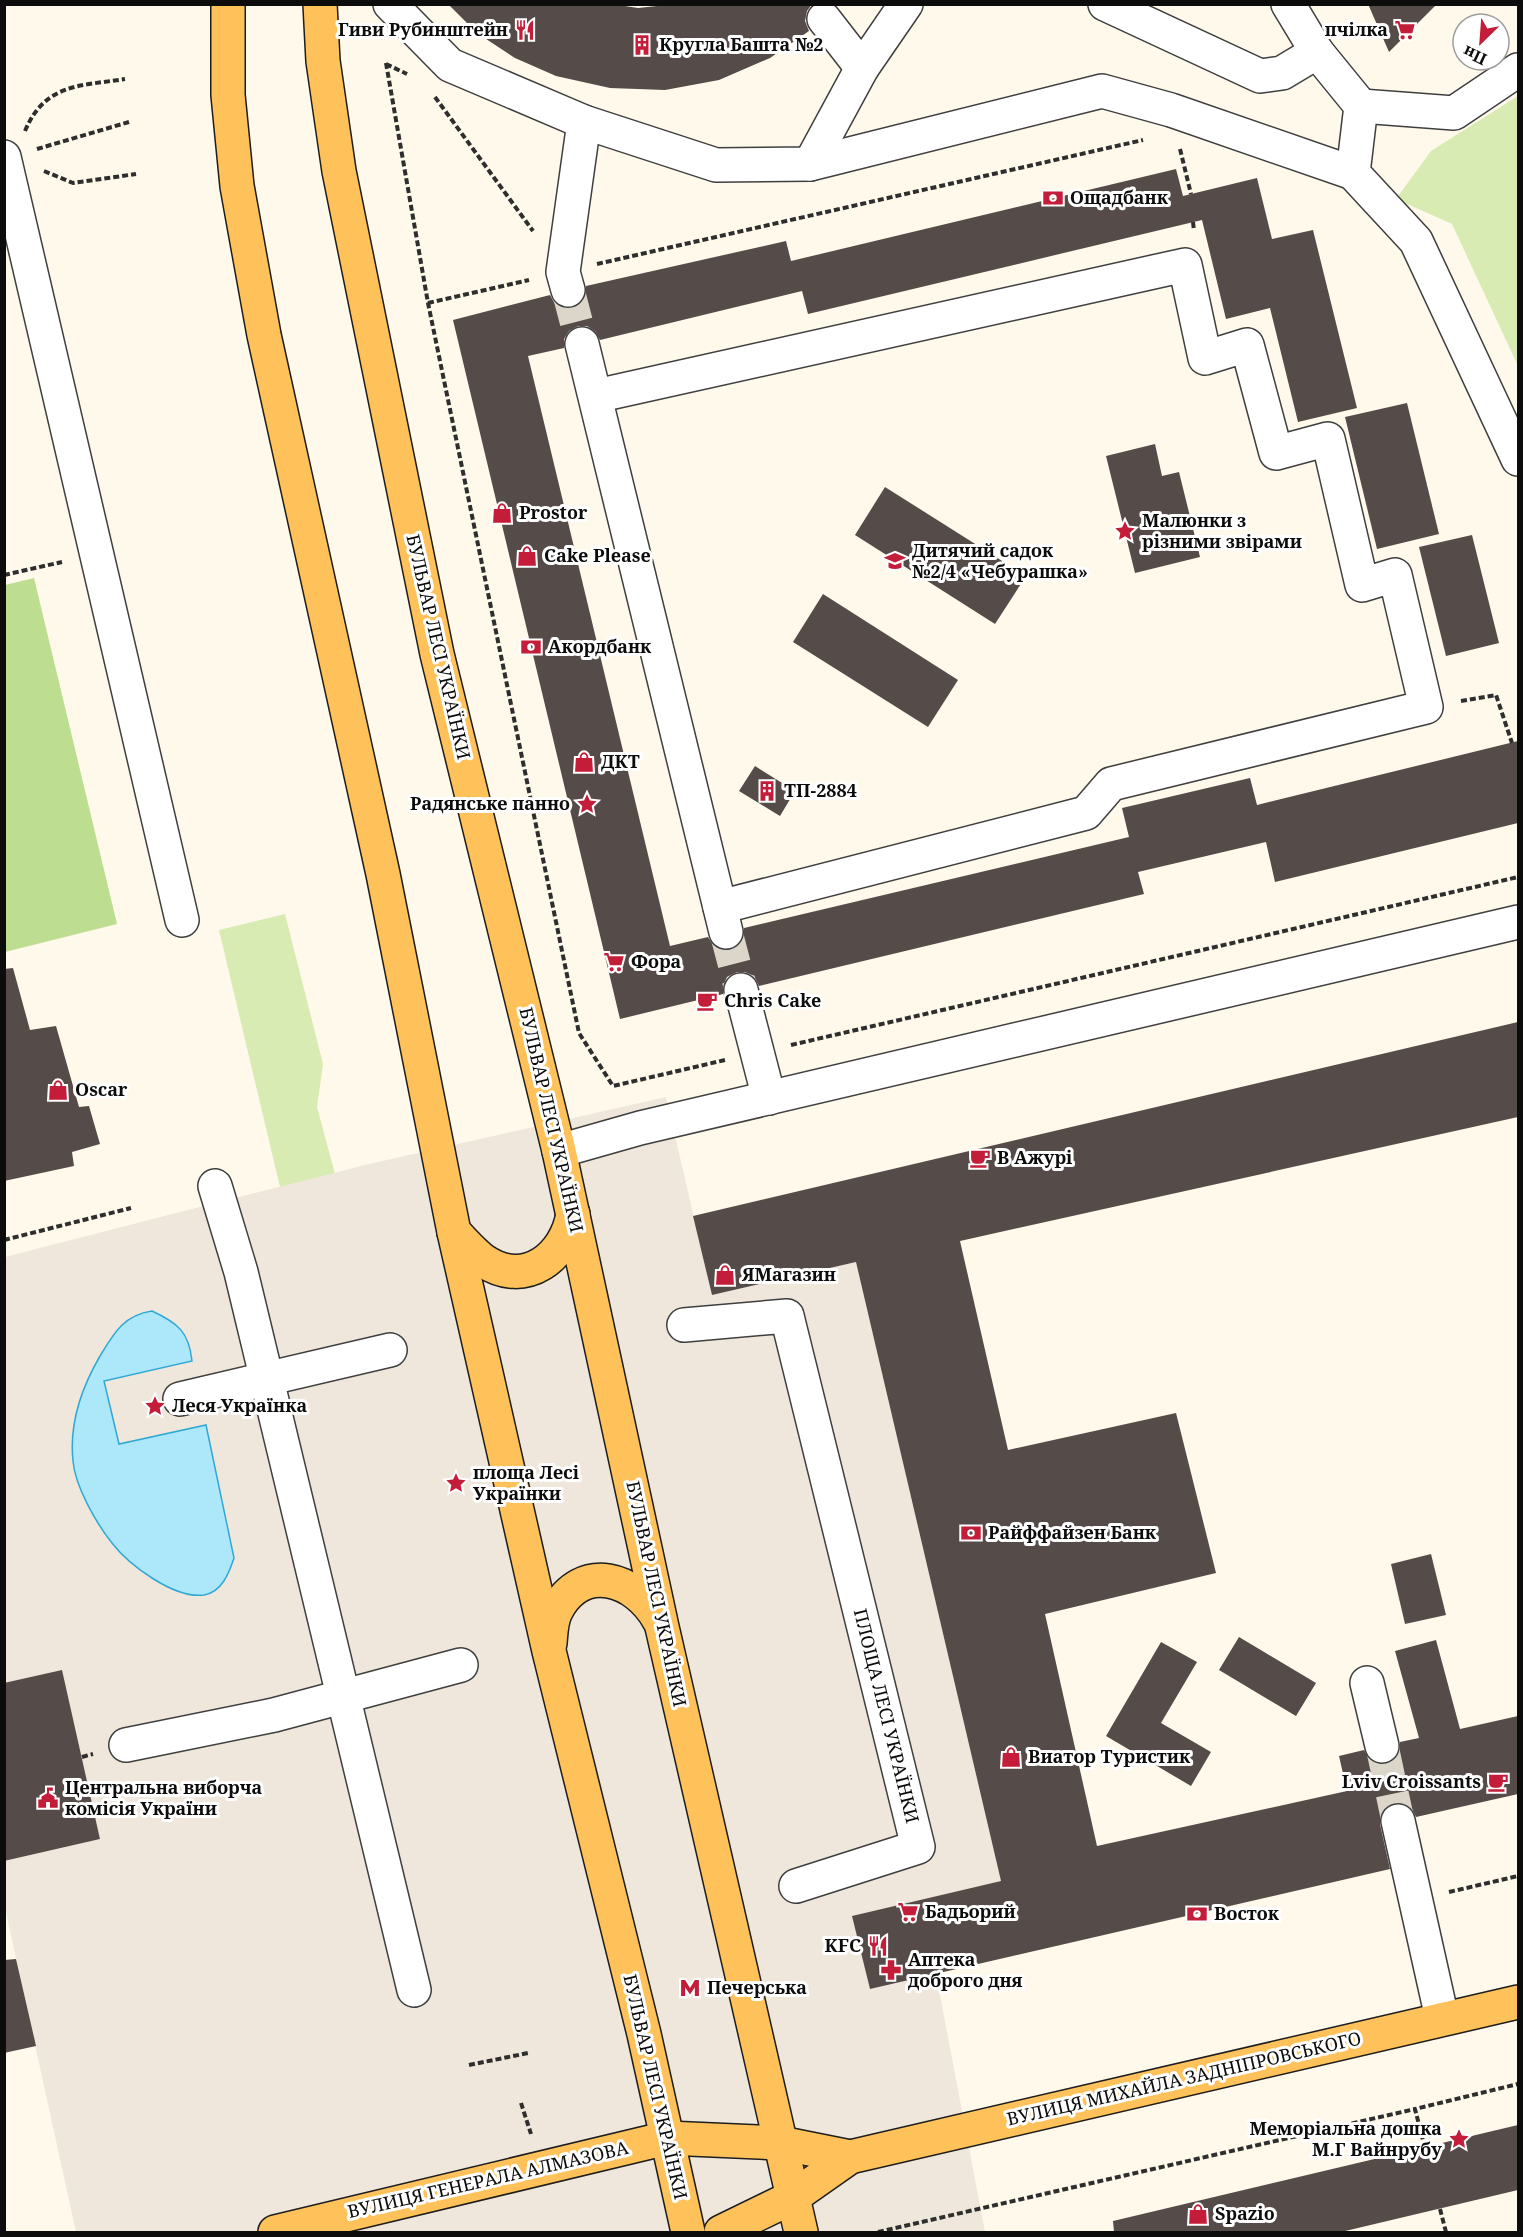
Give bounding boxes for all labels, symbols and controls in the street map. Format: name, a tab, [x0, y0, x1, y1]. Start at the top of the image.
north arrow	[1451, 12, 1511, 72]
place label: Гиви Рубинштейн	[338, 17, 508, 41]
place label: пчілка	[1325, 17, 1388, 41]
restaurant icon: Гиви Рубинштейн	[513, 18, 537, 42]
supermarket icon: пчілка	[1393, 18, 1417, 42]
place label: Кругла Башта №2	[659, 32, 824, 56]
building icon: Кругла Башта №2	[630, 33, 654, 57]
text: Пн	[1459, 41, 1490, 71]
place label: Ощадбанк	[1070, 185, 1169, 209]
bank icon: Ощадбанк	[1041, 186, 1065, 210]
place label: Prostor	[519, 500, 588, 524]
shop icon: Prostor	[490, 501, 514, 525]
place label: Малюнки з різними звірами	[1142, 508, 1302, 553]
place icon: Малюнки з різними звірами	[1113, 519, 1137, 543]
street label: БУЛЬВАР ЛЕСІ УКРАЇНКИ	[401, 532, 477, 762]
place label: Дитячий садок №2/4 «Чебурашка»	[912, 538, 1088, 583]
place label: Cake Please	[544, 543, 651, 567]
shop icon: Cake Please	[515, 544, 539, 568]
school or university icon: Дитячий садок №2/4 «Чебурашка»	[883, 549, 907, 573]
place label: Акордбанк	[548, 634, 652, 658]
bank icon: Акордбанк	[519, 635, 543, 659]
place label: ДКТ	[601, 749, 640, 773]
shop icon: ДКТ	[572, 750, 596, 774]
place label: ТП-2884	[784, 778, 857, 802]
building icon: ТП-2884	[755, 779, 779, 803]
place label: Радянське панно	[410, 791, 570, 815]
place icon: Радянське панно	[575, 792, 599, 816]
place label: Фора	[631, 949, 682, 973]
supermarket icon: Фора	[602, 950, 626, 974]
place label: Chris Cake	[724, 988, 821, 1012]
cafe icon: Chris Cake	[695, 989, 719, 1013]
street label: БУЛЬВАР ЛЕСІ УКРАЇНКИ	[514, 1005, 590, 1235]
place label: Oscar	[75, 1077, 128, 1101]
shop icon: Oscar	[46, 1078, 70, 1102]
place label: В Ажурі	[997, 1145, 1073, 1169]
cafe icon: В Ажурі	[968, 1146, 992, 1170]
place label: ЯМагазин	[741, 1262, 836, 1286]
shop icon: ЯМагазин	[713, 1263, 737, 1287]
place label: Леся Українка	[172, 1393, 307, 1417]
place icon: Леся Українка	[143, 1394, 167, 1418]
place label: площа Лесі Українки	[473, 1460, 580, 1505]
place icon: площа Лесі Українки	[444, 1471, 468, 1495]
street label: БУЛЬВАР ЛЕСІ УКРАЇНКИ	[621, 1478, 693, 1709]
place label: Райффайзен Банк	[988, 1520, 1157, 1544]
bank icon: Райффайзен Банк	[959, 1521, 983, 1545]
street label: ПЛОЩА ЛЕСІ УКРАЇНКИ	[849, 1606, 925, 1826]
place label: Виатор Туристик	[1028, 1744, 1191, 1768]
shop icon: Виатор Туристик	[999, 1745, 1023, 1769]
place label: Lviv Croissants	[1342, 1769, 1481, 1793]
cafe icon: Lviv Croissants	[1486, 1770, 1510, 1794]
place label: Центральна виборча комісія України	[65, 1775, 263, 1820]
public building icon: Центральна виборча комісія України	[36, 1786, 60, 1810]
place label: Бадьорий	[925, 1899, 1016, 1923]
supermarket icon: Бадьорий	[896, 1900, 920, 1924]
place label: Восток	[1214, 1901, 1280, 1925]
bank icon: Восток	[1185, 1902, 1209, 1926]
place label: KFC	[825, 1933, 861, 1957]
restaurant icon: KFC	[866, 1934, 890, 1958]
place label: Аптека доброго дня	[908, 1947, 1023, 1992]
pharmacy icon: Аптека доброго дня	[879, 1958, 903, 1982]
street label: БУЛЬВАР ЛЕСІ УКРАЇНКИ	[618, 1972, 694, 2202]
place label: Печерська	[707, 1975, 807, 1999]
metro station icon: Печерська	[678, 1976, 702, 2000]
street label: ВУЛИЦЯ МИХАЙЛА ЗАДНІПРОВСЬКОГО	[1004, 2026, 1363, 2131]
place label: Меморіальна дошка М.Г Вайнрубу	[1249, 2116, 1442, 2161]
place icon: Меморіальна дошка М.Г Вайнрубу	[1447, 2127, 1471, 2151]
street label: ВУЛИЦЯ ГЕНЕРАЛА АЛМАЗОВА	[345, 2135, 631, 2223]
place label: Spazio	[1215, 2201, 1275, 2225]
shop icon: Spazio	[1186, 2202, 1210, 2226]

